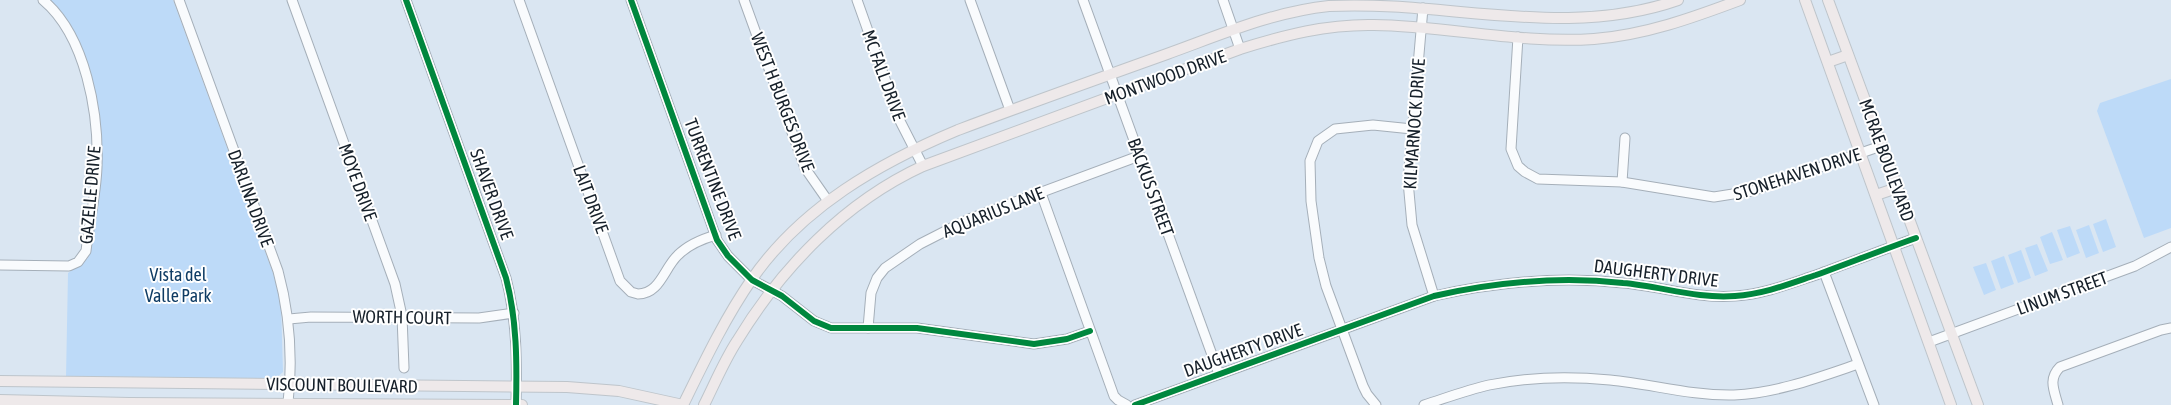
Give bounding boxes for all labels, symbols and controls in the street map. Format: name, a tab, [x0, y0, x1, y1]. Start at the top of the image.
street label: MC FALL DRIVE	[858, 27, 910, 123]
street label: WEST H BURGES DRIVE	[747, 30, 819, 175]
street label: MONTWOOD DRIVE	[1101, 45, 1229, 109]
street label: KILMARNOCK DRIVE	[1399, 58, 1429, 190]
street label: MCRAE BOULEVARD	[1855, 96, 1919, 224]
street label: TURRENTINE DRIVE	[680, 115, 746, 243]
street label: BACKUS STREET	[1124, 135, 1178, 239]
street label: MOYE DRIVE	[334, 141, 382, 224]
street label: STONEHAVEN DRIVE	[1731, 143, 1864, 204]
street label: GAZELLE DRIVE	[75, 145, 105, 245]
street label: SHAVER DRIVE	[466, 146, 518, 242]
street label: DARLINA DRIVE	[224, 147, 278, 250]
street label: LAIT DRIVE	[569, 162, 613, 236]
street label: AQUARIUS LANE	[939, 182, 1047, 242]
street label: DAUGHERTY DRIVE	[1593, 255, 1719, 291]
park label: Vista del Valle Park	[145, 264, 211, 306]
street label: LINUM STREET	[2014, 267, 2110, 319]
street label: WORTH COURT	[352, 306, 452, 328]
street label: DAUGHERTY DRIVE	[1181, 319, 1305, 381]
street label: VISCOUNT BOULEVARD	[266, 373, 418, 397]

